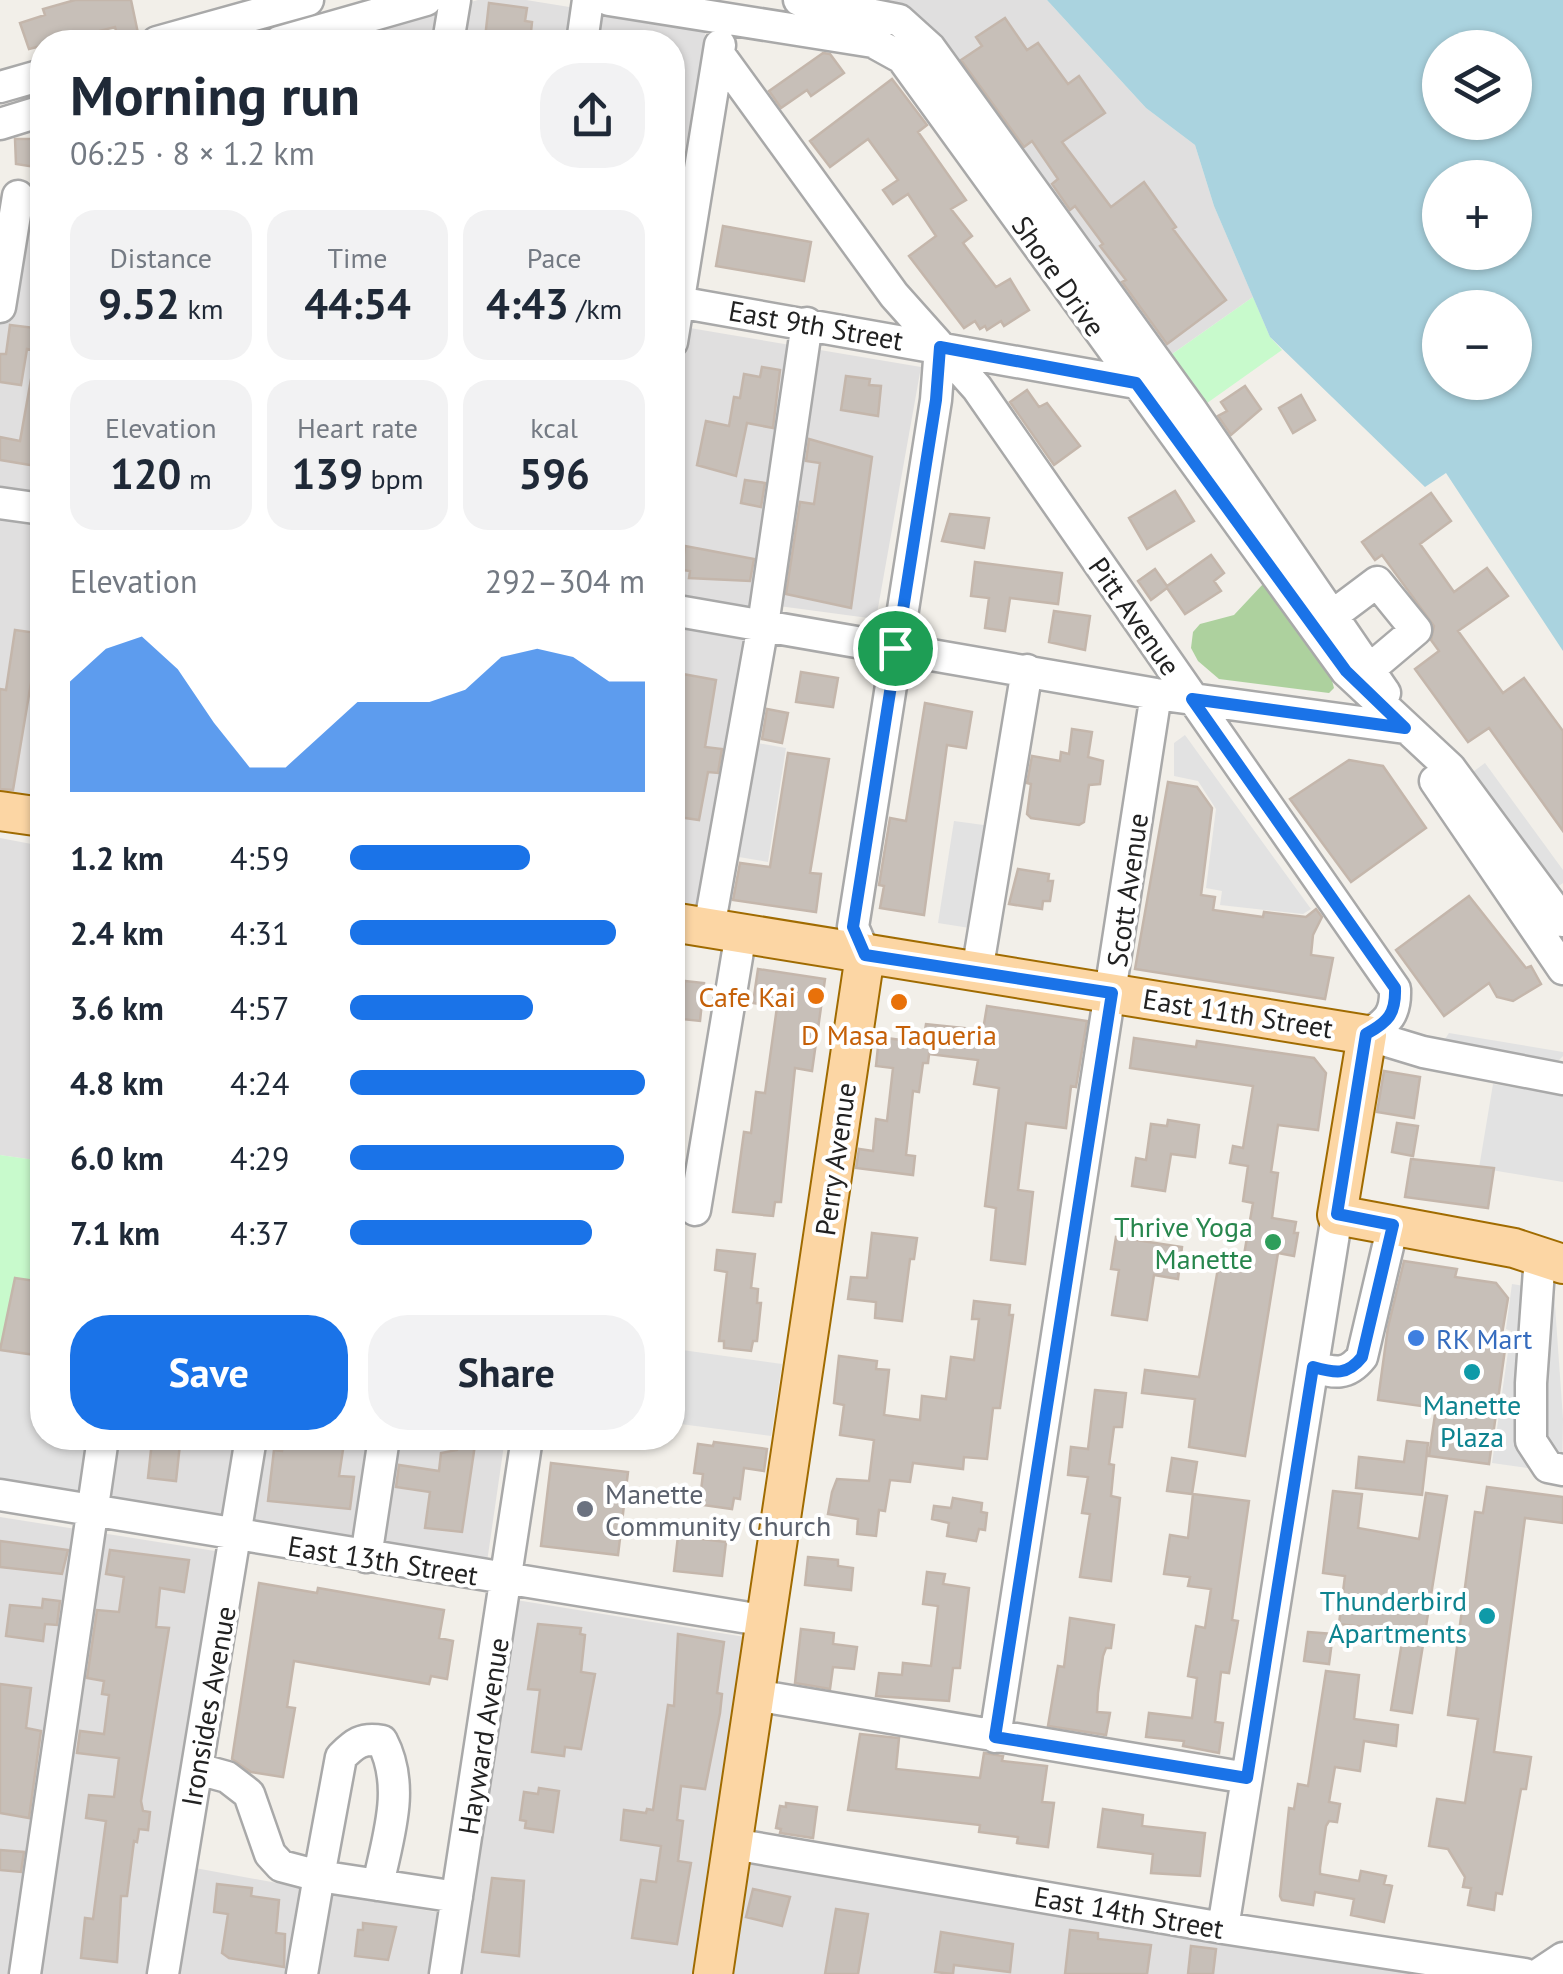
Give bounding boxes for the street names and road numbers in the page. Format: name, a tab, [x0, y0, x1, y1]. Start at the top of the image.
street label: Shore Drive	[1004, 208, 1114, 344]
street label: East 9th Street	[726, 291, 907, 359]
street label: Pitt Avenue	[1081, 550, 1189, 682]
street label: Scott Avenue	[1098, 811, 1156, 969]
street label: East 11th Street	[1140, 980, 1336, 1046]
street label: Perry Avenue	[806, 1080, 864, 1238]
street label: East 13th Street	[285, 1527, 481, 1593]
street label: Ironsides Avenue	[172, 1603, 244, 1809]
street label: Hayward Avenue	[449, 1635, 517, 1837]
street label: East 14th Street	[1031, 1877, 1227, 1947]

